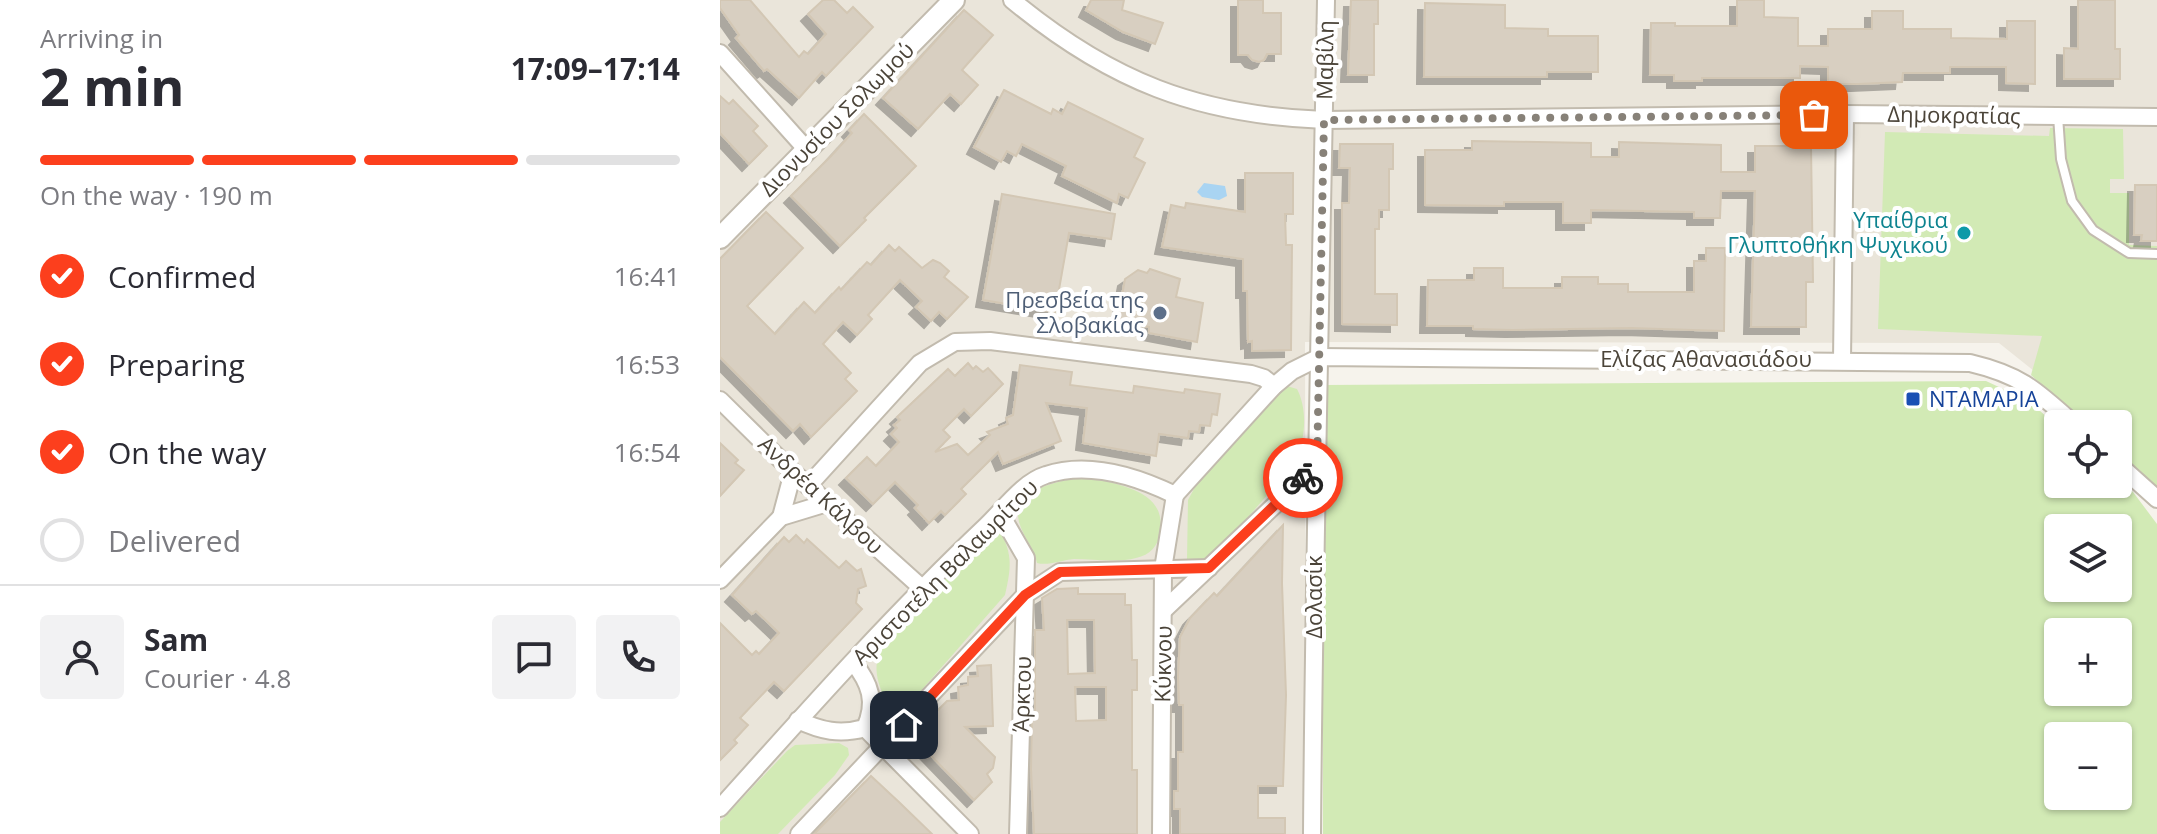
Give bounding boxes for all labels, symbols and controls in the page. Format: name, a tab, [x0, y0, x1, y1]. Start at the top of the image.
text: Arriving in	[40, 20, 163, 56]
street label: Μαβίλη	[1308, 20, 1340, 100]
street label: Διονυσίου Σολωμού	[753, 35, 920, 202]
text: 17:09–17:14	[511, 48, 680, 89]
text: 2 min	[40, 50, 184, 121]
pin	[1780, 81, 1848, 149]
icon: bag	[1792, 93, 1836, 137]
street label: Δημοκρατίας	[1887, 98, 2021, 130]
text: On the way · 190 m	[40, 177, 273, 213]
place label: Υπαίθρια Γλυπτοθήκη Ψυχικού	[1728, 204, 1949, 259]
marker: Υπαίθρια Γλυπτοθήκη Ψυχικού	[1955, 224, 1973, 242]
icon: check	[40, 254, 84, 298]
text: Confirmed	[108, 256, 256, 297]
text: 16:41	[614, 258, 680, 294]
place label: Πρεσβεία της Σλοβακίας	[1005, 284, 1144, 339]
marker: Πρεσβεία της Σλοβακίας	[1151, 304, 1169, 322]
icon: check	[40, 342, 84, 386]
street label: Ελίζας Αθανασιάδου	[1600, 343, 1812, 373]
text: Preparing	[108, 344, 245, 385]
text: 16:53	[614, 346, 680, 382]
place label: ΝΤΑΜΑΡΙΑ	[1929, 383, 2039, 413]
marker: ΝΤΑΜΑΡΙΑ	[1904, 390, 1922, 408]
map controls	[2044, 410, 2132, 810]
button: locate	[2044, 410, 2132, 498]
street label: Ανδρέα Κάλβου	[753, 428, 891, 560]
icon: check	[40, 430, 84, 474]
text: On the way	[108, 432, 266, 473]
text: 16:54	[614, 434, 680, 470]
courier	[1263, 438, 1343, 518]
icon: bike	[1281, 456, 1325, 500]
street label: Αριστοτέλη Βαλαωρίτου	[845, 472, 1044, 671]
button: layers	[2044, 514, 2132, 602]
text: Delivered	[108, 520, 241, 561]
street label: Δολασίκ	[1298, 555, 1328, 639]
button: person	[40, 615, 124, 699]
button: chat	[492, 615, 576, 699]
button: phone	[596, 615, 680, 699]
button: +	[2044, 618, 2132, 706]
text: Sam	[144, 619, 208, 660]
street label: Κύκνου	[1146, 625, 1178, 703]
street label: Άρκτου	[1005, 656, 1037, 732]
text: Courier · 4.8	[144, 660, 291, 696]
pin	[870, 691, 938, 759]
icon: home	[882, 703, 926, 747]
button: −	[2044, 722, 2132, 810]

